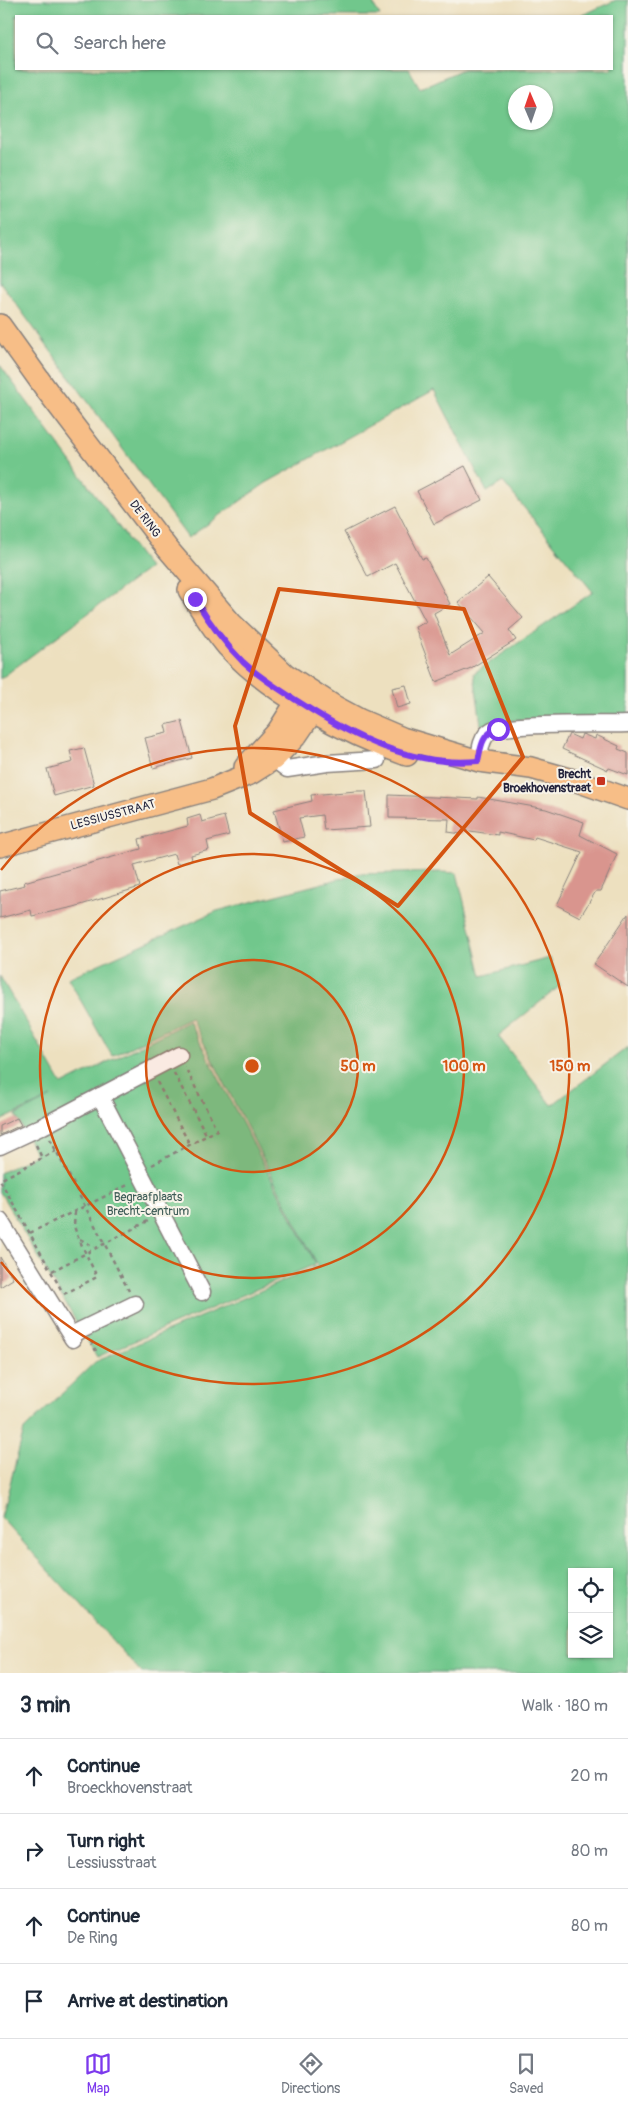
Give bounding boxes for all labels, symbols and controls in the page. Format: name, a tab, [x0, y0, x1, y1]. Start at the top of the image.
search box	[15, 15, 613, 70]
icon: search	[33, 29, 61, 57]
text: Search here	[73, 31, 166, 55]
north arrow	[508, 85, 553, 130]
street label: DE RING	[126, 497, 164, 541]
route end	[184, 588, 207, 611]
route start	[487, 718, 510, 741]
place label: Brecht Broekhovenstraat	[503, 767, 592, 796]
marker: Brecht Broekhovenstraat	[595, 775, 607, 787]
street label: LESSIUSSTRAAT	[69, 796, 157, 834]
centre of rings	[243, 1057, 261, 1075]
text: 50 m	[341, 1057, 375, 1076]
text: 100 m	[443, 1057, 485, 1076]
text: 150 m	[550, 1057, 590, 1076]
park label: Begraafplaats Brecht-centrum	[107, 1190, 190, 1219]
map controls	[568, 1568, 613, 1658]
button: locate	[568, 1568, 613, 1613]
button: layers	[568, 1613, 613, 1658]
text: 3 min	[20, 1692, 70, 1719]
text: Walk · 180 m	[521, 1696, 608, 1716]
text: Continue	[67, 1754, 140, 1778]
icon: ahead	[20, 1762, 48, 1790]
text: 20 m	[570, 1766, 608, 1786]
text: Broeckhovenstraat	[67, 1778, 193, 1798]
text: Turn right	[67, 1829, 145, 1853]
icon: right	[20, 1837, 48, 1865]
text: 80 m	[571, 1841, 608, 1861]
text: Lessiusstraat	[67, 1853, 156, 1873]
text: Continue	[67, 1904, 140, 1928]
icon: ahead	[20, 1912, 48, 1940]
text: 80 m	[571, 1916, 608, 1936]
text: De Ring	[67, 1928, 117, 1948]
icon: arrive	[20, 1987, 48, 2015]
text: Arrive at destination	[67, 1989, 228, 2013]
tab: Map	[84, 2050, 112, 2097]
tab: Directions	[281, 2050, 340, 2097]
tab: Saved	[509, 2050, 544, 2097]

